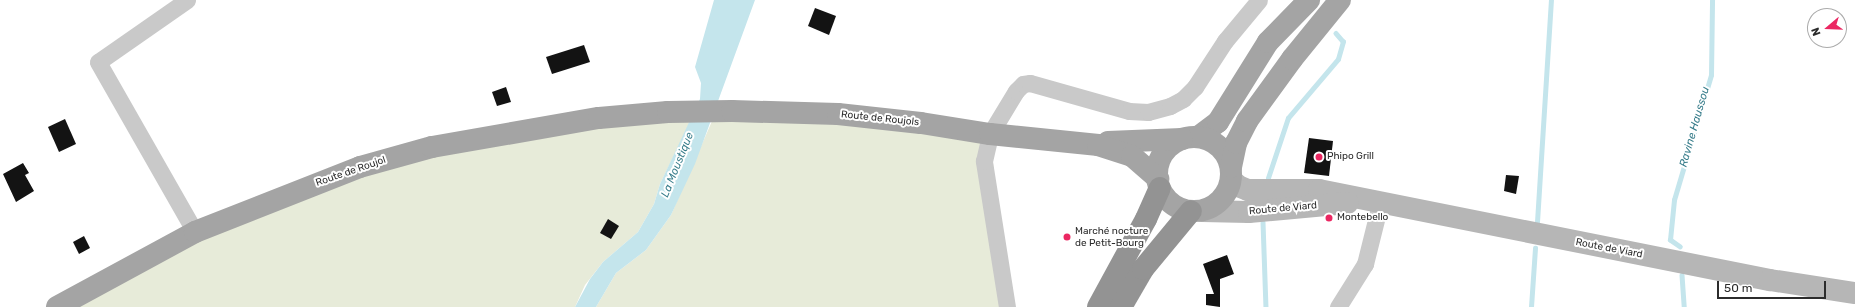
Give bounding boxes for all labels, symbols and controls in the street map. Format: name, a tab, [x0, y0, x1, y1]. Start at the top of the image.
north arrow	[1807, 8, 1847, 48]
text: N	[1809, 26, 1824, 38]
water label: Ravine Haussou	[1677, 85, 1713, 169]
street label: Route de Roujols	[840, 109, 920, 129]
water label: La Moustique	[659, 131, 697, 199]
place label: Phipo Grill	[1327, 151, 1374, 163]
marker: Phipo Grill	[1314, 152, 1324, 162]
street label: Route de Roujol	[314, 154, 388, 190]
street label: Route de Viard	[1248, 200, 1318, 218]
place label: Montebello	[1337, 212, 1388, 224]
marker: Montebello	[1324, 213, 1334, 223]
place label: Marché nocture de Petit-Bourg	[1075, 225, 1148, 248]
marker: Marché nocture de Petit-Bourg	[1062, 232, 1072, 242]
street label: Route de Viard	[1574, 237, 1644, 261]
scale bar	[1719, 273, 1828, 299]
text: 50 m	[1724, 281, 1752, 295]

